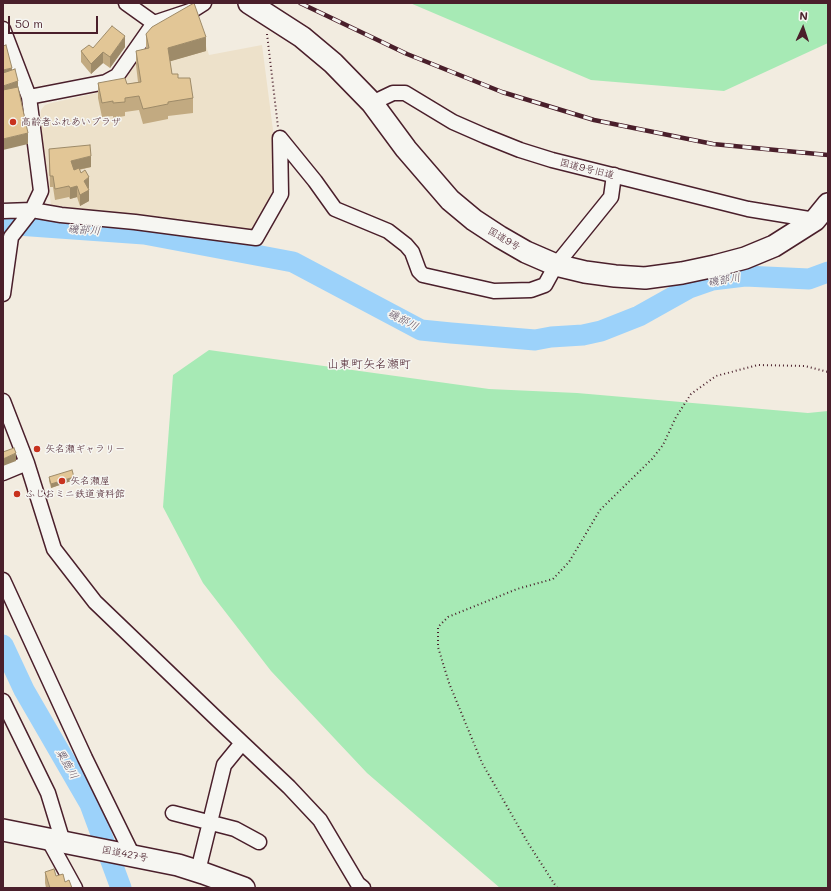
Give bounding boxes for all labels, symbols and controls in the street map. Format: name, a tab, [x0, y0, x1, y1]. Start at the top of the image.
scale bar	[10, 8, 100, 34]
north arrow	[783, 8, 823, 48]
text: N	[799, 8, 808, 23]
text: 50 m	[15, 15, 43, 31]
place label: 高齢者ふれあいプラザ	[21, 116, 121, 128]
marker: 高齢者ふれあいプラザ	[8, 117, 18, 127]
street label: 国道9号旧道	[558, 156, 616, 182]
water label: 磯部川	[67, 222, 101, 238]
street label: 国道9号	[485, 225, 523, 253]
water label: 磯部川	[707, 271, 741, 289]
water label: 磯部川	[385, 307, 421, 333]
district label: 山東町矢名瀬町	[327, 357, 411, 371]
place label: 矢名瀬ギャラリー	[45, 443, 125, 455]
marker: 矢名瀬ギャラリー	[32, 444, 42, 454]
place label: 矢名瀬屋	[70, 475, 110, 487]
marker: 矢名瀬屋	[57, 476, 67, 486]
place label: ふじおミニ鉄道資料館	[25, 488, 125, 500]
marker: ふじおミニ鉄道資料館	[12, 489, 22, 499]
water label: 粟鹿川	[53, 746, 81, 782]
street label: 国道427号	[101, 844, 149, 864]

